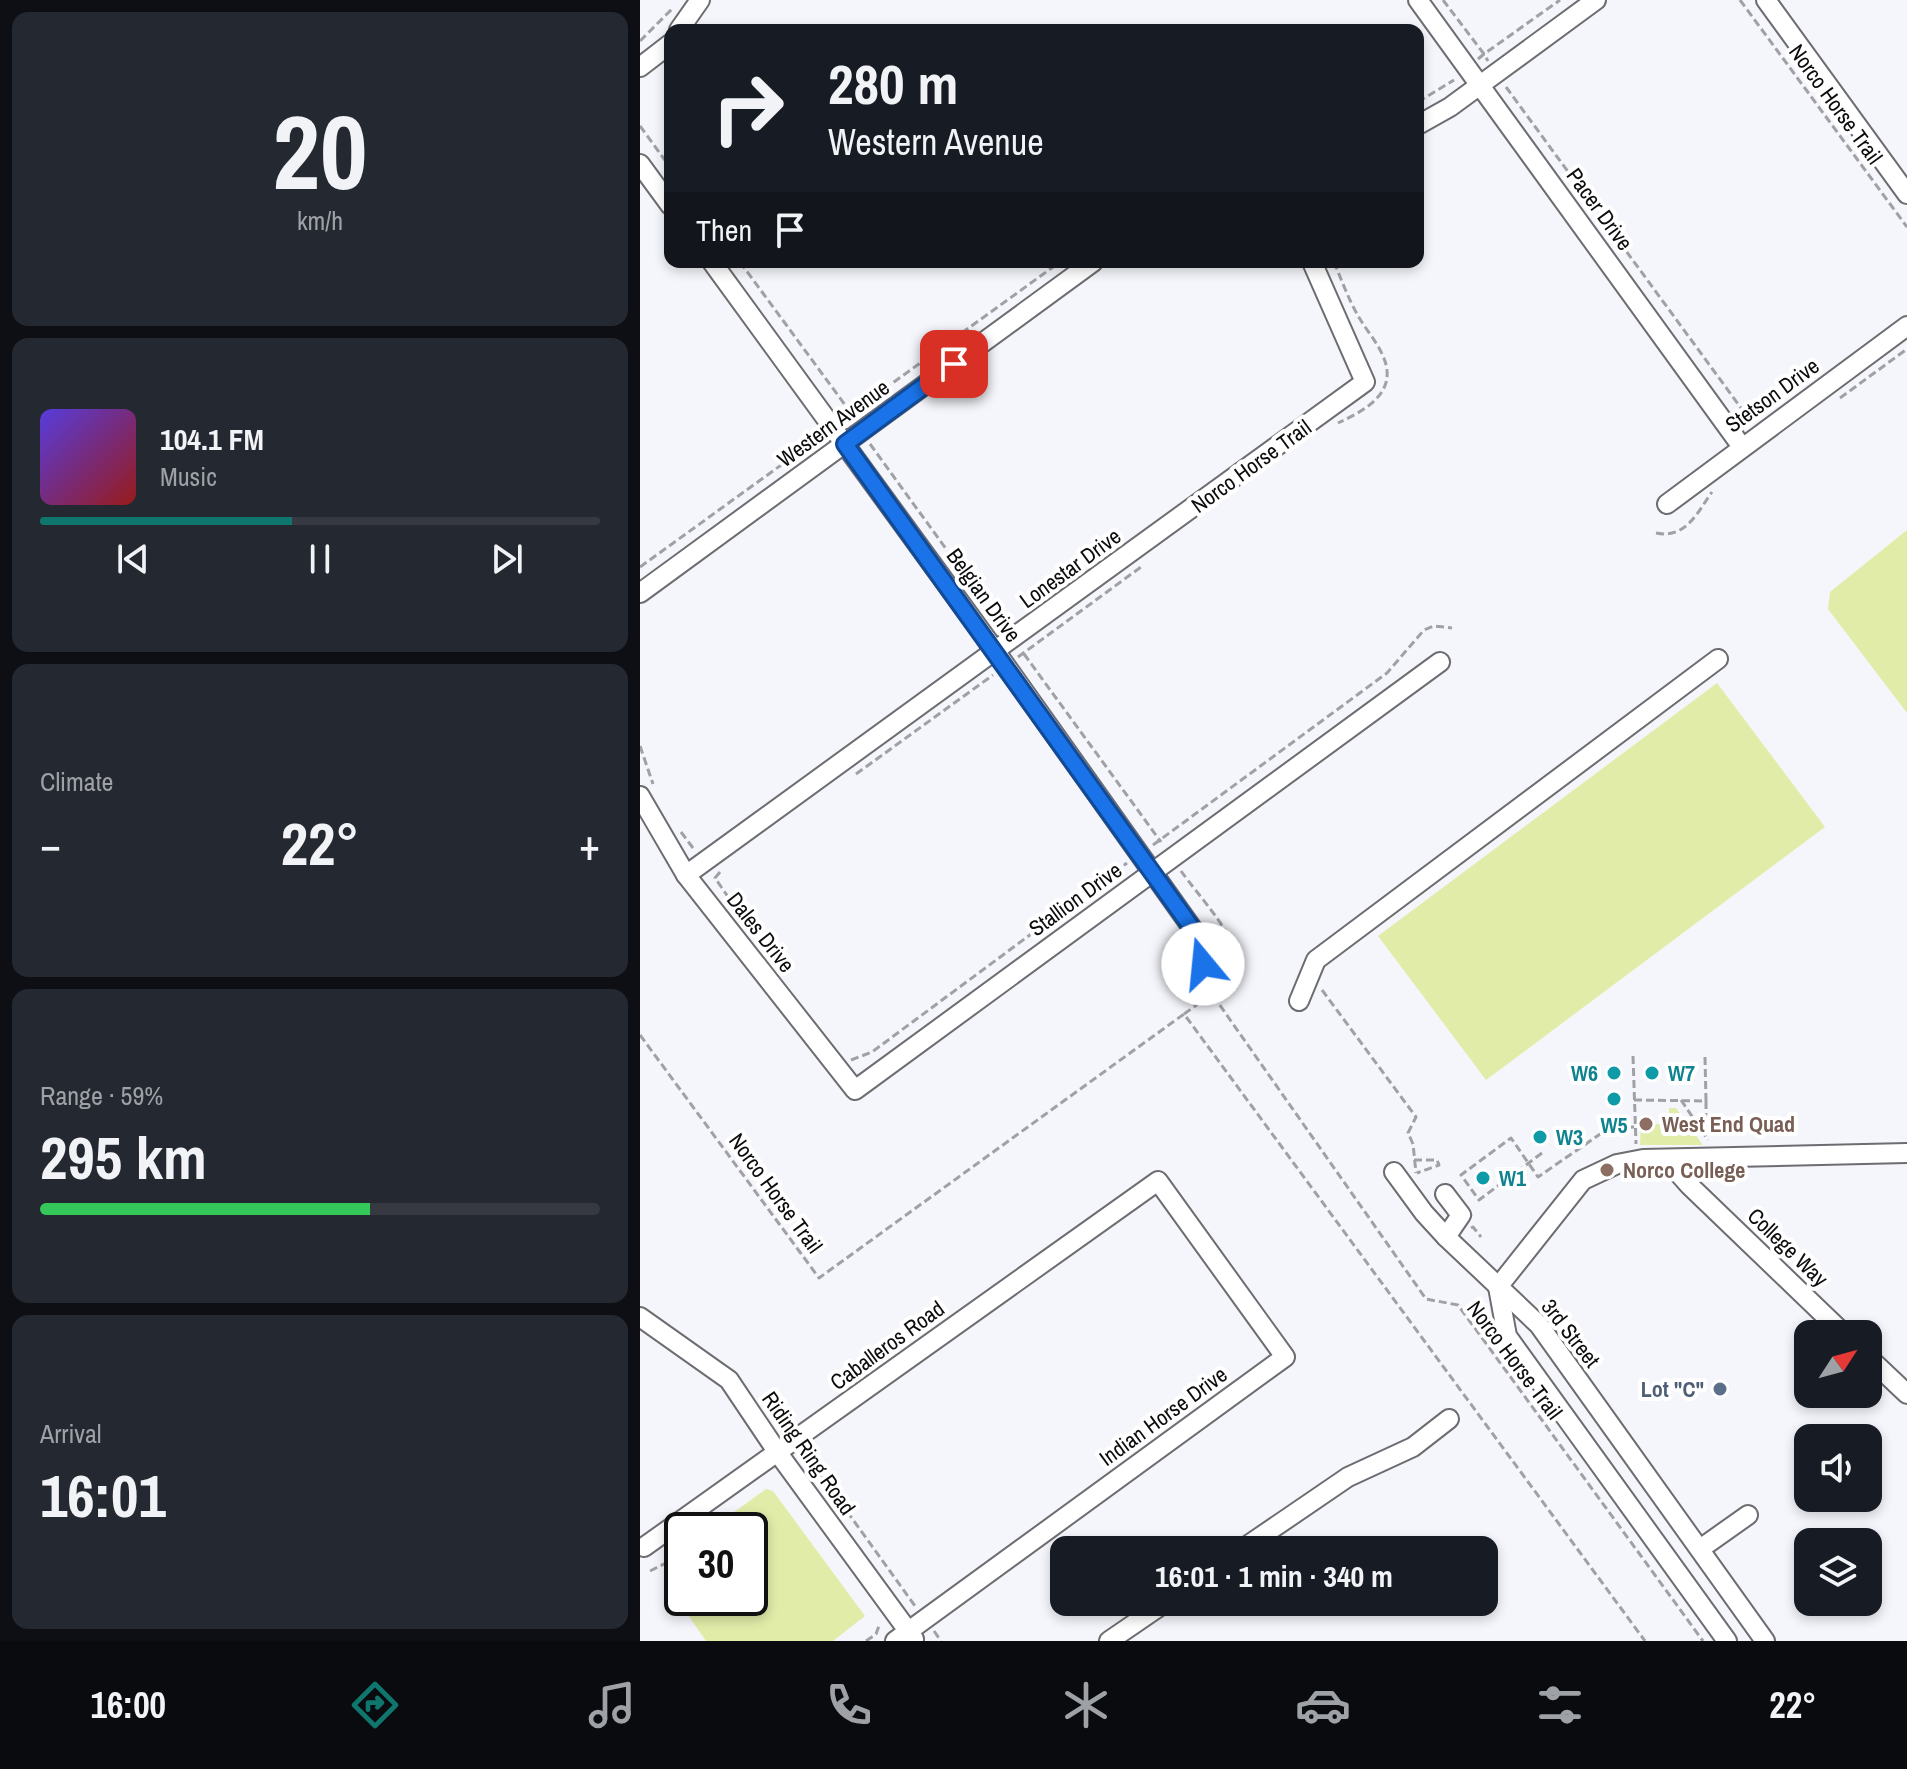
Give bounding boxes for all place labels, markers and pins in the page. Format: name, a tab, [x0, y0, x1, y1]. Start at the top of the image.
pin	[920, 330, 988, 398]
place label: W6	[1571, 1058, 1598, 1088]
place label: W7	[1668, 1058, 1695, 1088]
marker: W6	[1605, 1064, 1623, 1082]
marker: W7	[1643, 1064, 1661, 1082]
marker: W5	[1605, 1090, 1623, 1108]
place label: West End Quad	[1662, 1109, 1795, 1139]
place label: W5	[1600, 1110, 1628, 1140]
marker: West End Quad	[1637, 1115, 1655, 1133]
place label: W3	[1556, 1122, 1583, 1152]
marker: W3	[1531, 1128, 1549, 1146]
place label: Norco College	[1623, 1155, 1745, 1185]
marker: Norco College	[1598, 1161, 1616, 1179]
place label: W1	[1499, 1163, 1527, 1193]
marker: W1	[1474, 1169, 1492, 1187]
place label: Lot "C"	[1641, 1374, 1704, 1404]
marker: Lot "C"	[1711, 1380, 1729, 1398]

